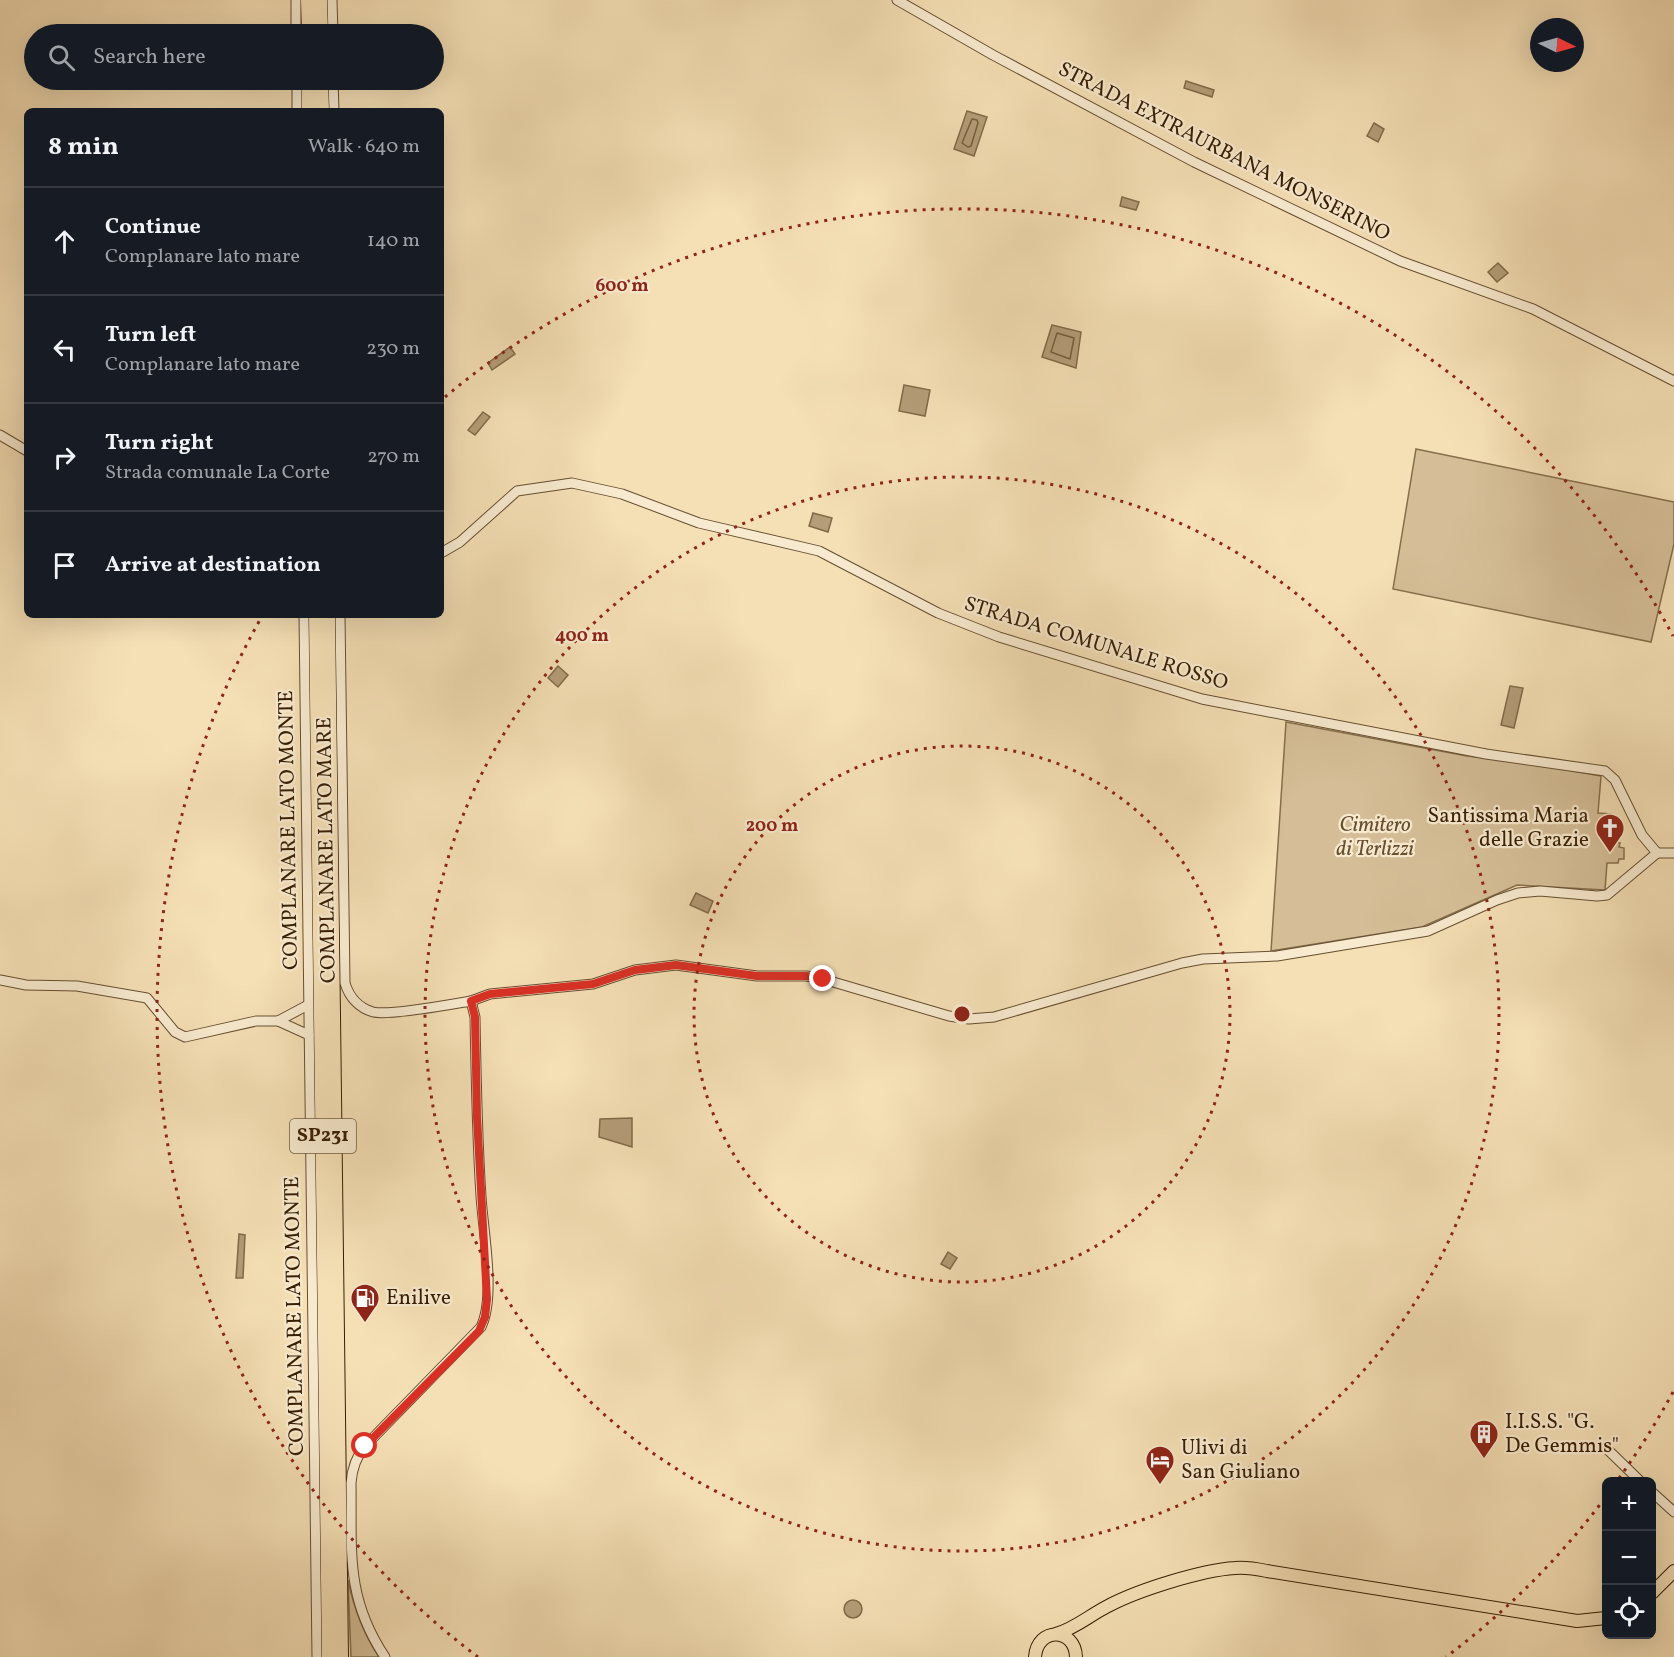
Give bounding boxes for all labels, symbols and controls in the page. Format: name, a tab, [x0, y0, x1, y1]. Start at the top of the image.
north arrow	[1530, 18, 1584, 72]
search box	[24, 24, 444, 90]
icon: search	[45, 41, 78, 74]
text: Search here	[93, 42, 206, 73]
street label: STRADA EXTRAURBANA MONSERINO	[1053, 55, 1395, 249]
text: 8 min	[48, 129, 119, 165]
text: Walk · 640 m	[308, 133, 420, 161]
text: Continue	[105, 212, 201, 243]
icon: ahead	[48, 225, 81, 258]
text: 140 m	[367, 227, 420, 255]
text: Complanare lato mare	[105, 243, 300, 271]
text: 600 m	[595, 274, 649, 299]
text: Turn left	[105, 320, 196, 351]
icon: left	[48, 333, 81, 366]
text: 230 m	[366, 335, 420, 363]
text: Complanare lato mare	[105, 351, 300, 379]
text: Turn right	[105, 428, 213, 459]
icon: right	[48, 441, 81, 474]
text: 270 m	[367, 443, 420, 471]
text: Strada comunale La Corte	[105, 459, 330, 487]
icon: arrive	[48, 549, 81, 582]
text: Arrive at destination	[105, 550, 321, 581]
street label: STRADA COMUNALE ROSSO	[960, 590, 1232, 698]
text: 400 m	[555, 624, 609, 649]
street label: COMPLANARE LATO MONTE	[272, 690, 306, 970]
street label: COMPLANARE LATO MARE	[310, 717, 344, 983]
place label: Santissima Maria delle Grazie	[1428, 802, 1589, 855]
park label: Cimitero di Terlizzi	[1336, 811, 1414, 864]
church icon: Santissima Maria delle Grazie	[1594, 812, 1626, 854]
text: 200 m	[746, 814, 798, 839]
route end	[809, 965, 835, 991]
centre of rings	[952, 1004, 972, 1024]
road number: SP231	[290, 1119, 356, 1153]
street label: COMPLANARE LATO MONTE	[278, 1176, 312, 1456]
fuel station icon: Enilive	[349, 1282, 381, 1324]
place label: Enilive	[386, 1284, 451, 1313]
place label: I.I.S.S. "G. De Gemmis"	[1505, 1408, 1619, 1461]
building icon: I.I.S.S. "G. De Gemmis"	[1468, 1418, 1500, 1460]
route start	[351, 1432, 377, 1458]
place label: Ulivi di San Giuliano	[1181, 1434, 1300, 1487]
hotel icon: Ulivi di San Giuliano	[1144, 1444, 1176, 1486]
map controls	[1602, 1477, 1656, 1639]
button: +	[1602, 1477, 1656, 1531]
button: −	[1602, 1531, 1656, 1585]
button: locate	[1602, 1585, 1656, 1639]

